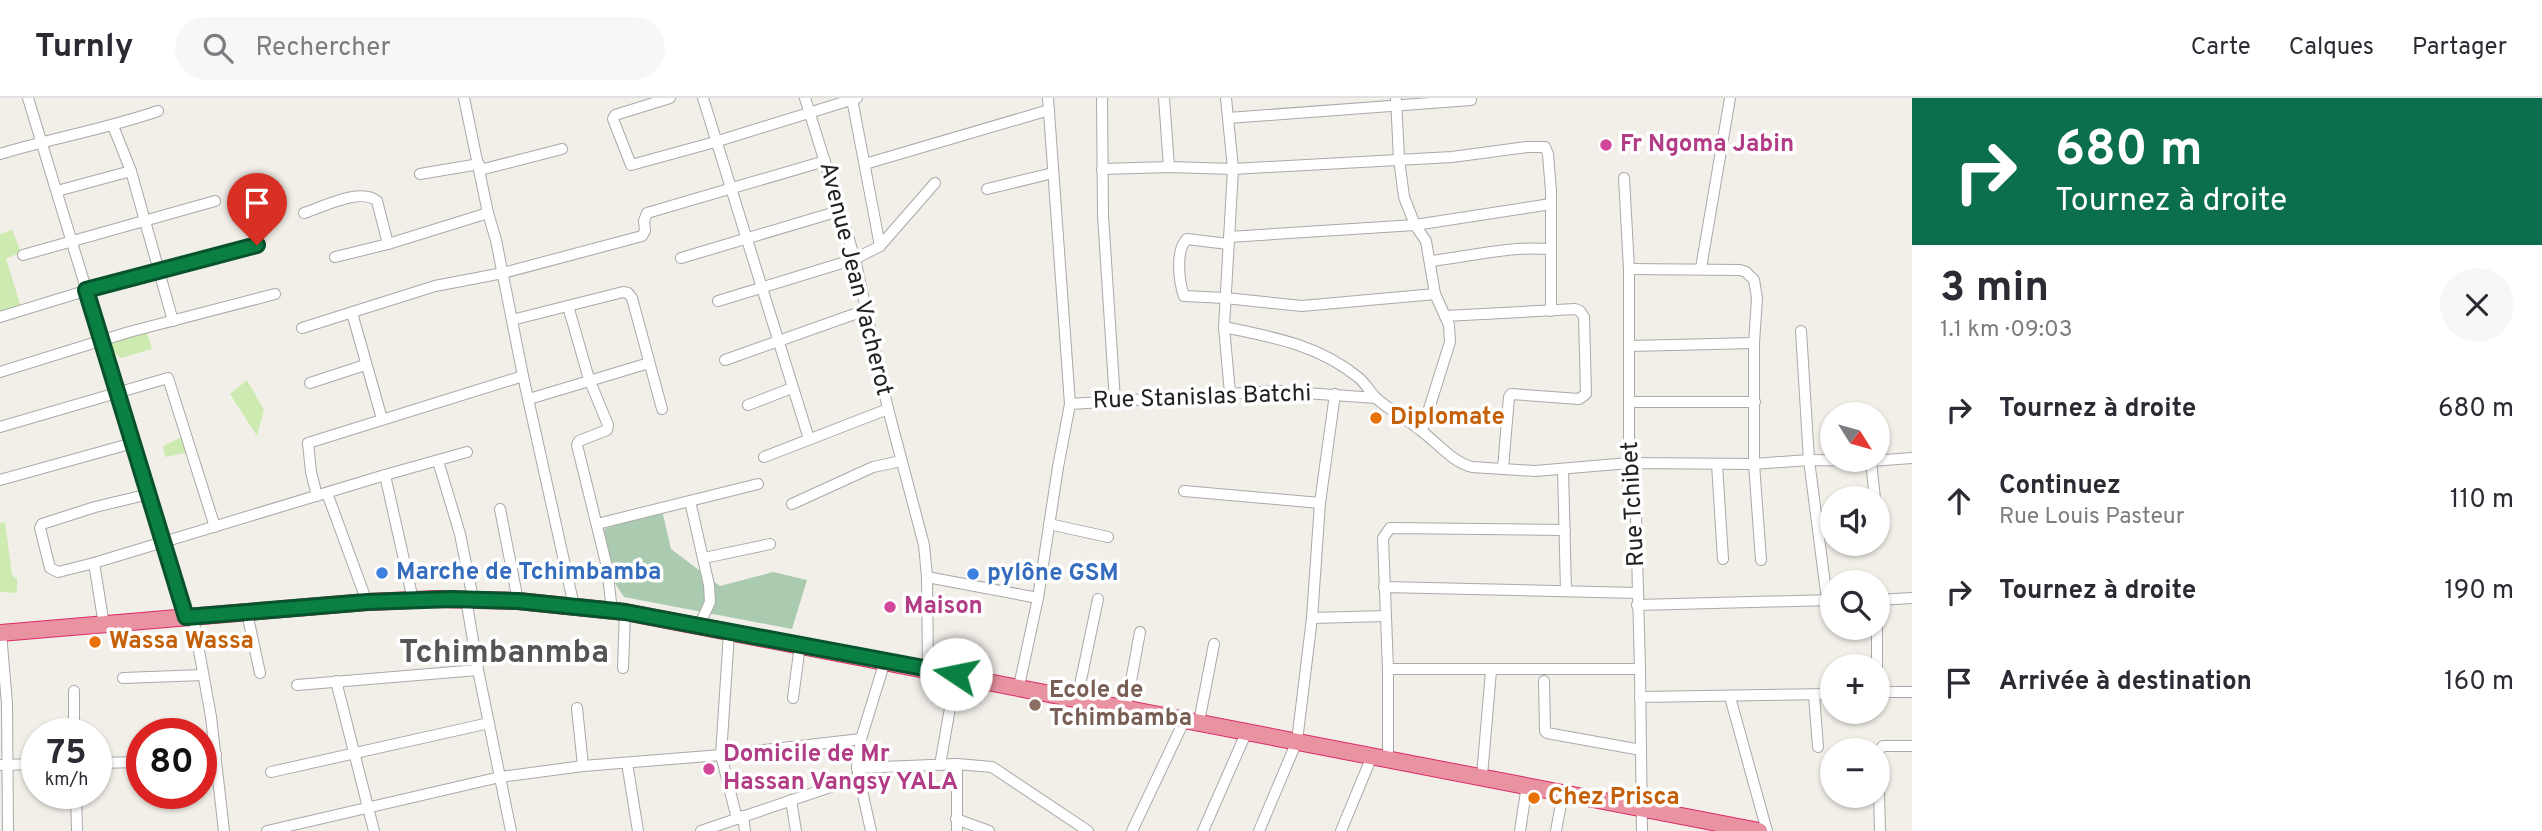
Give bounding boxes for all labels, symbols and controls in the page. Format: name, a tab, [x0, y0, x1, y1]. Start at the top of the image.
search box	[175, 17, 665, 80]
text: Turnly	[35, 27, 133, 69]
icon: search	[199, 29, 237, 67]
text: Rechercher	[255, 32, 391, 65]
text: Carte	[2191, 33, 2251, 63]
text: Calques	[2289, 33, 2374, 63]
text: Partager	[2412, 33, 2507, 63]
text: 680 m	[2055, 121, 2203, 183]
icon: right	[1940, 126, 2031, 217]
place label: Fr Ngoma Jabin	[1620, 130, 1794, 160]
marker: Fr Ngoma Jabin	[1598, 137, 1614, 153]
street label: Avenue Jean Vacherot	[811, 159, 899, 399]
pin	[227, 173, 287, 245]
text: Tournez à droite	[2055, 182, 2287, 222]
icon: arrive	[238, 184, 276, 222]
text: 3 min	[1940, 263, 2049, 316]
button: close	[2440, 268, 2514, 342]
text: 1.1 km · 09:03	[1940, 316, 2073, 345]
street label: Rue Stanislas Batchi	[1092, 379, 1312, 417]
icon: right	[1940, 391, 1978, 429]
text: Tournez à droite	[1999, 393, 2196, 426]
text: 680 m	[2438, 393, 2514, 426]
north arrow	[1820, 402, 1890, 472]
map controls	[1820, 402, 1890, 808]
place label: Diplomate	[1390, 403, 1505, 433]
marker: Diplomate	[1368, 410, 1384, 426]
street label: Rue Tchibet	[1616, 440, 1652, 568]
text: Continuez	[1999, 470, 2121, 503]
icon: ahead	[1940, 482, 1978, 520]
text: 110 m	[2450, 484, 2514, 517]
button: sound	[1820, 486, 1890, 556]
text: Rue Louis Pasteur	[1999, 503, 2185, 532]
place label: Marche de Tchimbamba	[396, 558, 662, 588]
place label: pylône GSM	[987, 559, 1119, 589]
marker: Marche de Tchimbamba	[374, 565, 390, 581]
marker: pylône GSM	[965, 566, 981, 582]
button: search	[1820, 570, 1890, 640]
icon: right	[1940, 573, 1978, 611]
text: Tournez à droite	[1999, 575, 2196, 608]
text: 190 m	[2444, 575, 2514, 608]
place label: Maison	[904, 592, 983, 622]
marker: Maison	[882, 599, 898, 615]
place label: Wassa Wassa	[109, 627, 254, 657]
marker: Wassa Wassa	[87, 634, 103, 650]
district label: Tchimbanmba	[399, 634, 609, 674]
position arrow	[919, 637, 993, 711]
button: +	[1820, 654, 1890, 724]
icon: arrive	[1940, 664, 1978, 702]
text: Arrivée à destination	[1999, 666, 2252, 699]
text: 160 m	[2444, 666, 2514, 699]
place label: Ecole de Tchimbamba	[1049, 676, 1192, 734]
marker: Ecole de Tchimbamba	[1027, 697, 1043, 713]
speed limit sign: 80	[126, 718, 217, 809]
text: 75	[46, 732, 87, 776]
button: −	[1820, 738, 1890, 808]
place label: Domicile de Mr Hassan Vangsy YALA	[723, 740, 958, 798]
marker: Domicile de Mr Hassan Vangsy YALA	[701, 761, 717, 777]
text: km/h	[45, 769, 88, 792]
place label: Chez Prisca	[1548, 783, 1680, 813]
marker: Chez Prisca	[1526, 790, 1542, 806]

